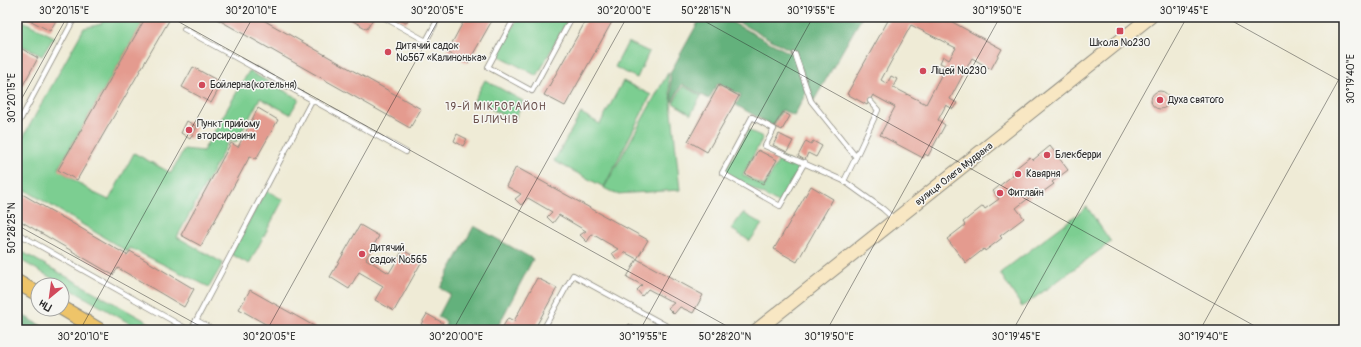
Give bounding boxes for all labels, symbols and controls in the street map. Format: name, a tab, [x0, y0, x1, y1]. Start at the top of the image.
text: 30°20'15"E	[39, 5, 89, 17]
text: 30°20'10"E	[225, 5, 277, 17]
text: 30°20'05"E	[411, 5, 463, 17]
text: 30°20'00"E	[597, 5, 651, 17]
text: 50°28'15"N	[681, 5, 731, 17]
text: 30°19'55"E	[787, 5, 835, 17]
text: 30°19'50"E	[972, 5, 1022, 17]
text: 30°19'45"E	[1160, 5, 1208, 17]
marker: Школа №230	[1115, 26, 1125, 36]
place label: Школа №230	[1090, 37, 1150, 49]
place label: Дитячий садок №567 «Калинонька»	[395, 40, 487, 64]
marker: Дитячий садок №567 «Калинонька»	[383, 47, 393, 57]
text: 30°19'40"E	[1345, 54, 1357, 104]
place label: Ліцей №230	[930, 65, 987, 77]
marker: Ліцей №230	[918, 66, 928, 76]
text: 30°20'15"E	[6, 73, 18, 123]
place label: Бойлерна(котельня)	[210, 79, 297, 91]
marker: Бойлерна(котельня)	[197, 80, 207, 90]
place label: Духа святого	[1167, 94, 1225, 106]
marker: Духа святого	[1155, 95, 1165, 105]
district label: 19-Й МІКРОРАЙОН БІЛИЧІВ	[445, 100, 547, 126]
place label: Пункт прийому вторсировини	[197, 118, 261, 142]
marker: Пункт прийому вторсировини	[184, 125, 194, 135]
street label: вулиця Олега Мудрака	[913, 140, 996, 208]
place label: Блекберри	[1055, 149, 1101, 161]
marker: Блекберри	[1042, 150, 1052, 160]
place label: Кавярня	[1026, 168, 1061, 180]
marker: Кавярня	[1013, 169, 1023, 179]
place label: Фитлайн	[1008, 187, 1044, 199]
marker: Фитлайн	[995, 188, 1005, 198]
text: 50°28'25"N	[6, 202, 18, 254]
place label: Дитячий садок №565	[369, 242, 427, 266]
marker: Дитячий садок №565	[357, 249, 367, 259]
north arrow	[30, 277, 70, 317]
text: Пн	[37, 296, 54, 314]
text: 30°20'10"E	[57, 331, 109, 343]
text: 30°20'05"E	[243, 331, 295, 343]
text: 30°20'00"E	[429, 331, 483, 343]
text: 30°19'55"E	[619, 331, 667, 343]
text: 50°28'20"N	[699, 331, 751, 343]
text: 30°19'50"E	[804, 331, 854, 343]
text: 30°19'45"E	[992, 331, 1040, 343]
text: 30°19'40"E	[1178, 331, 1228, 343]

